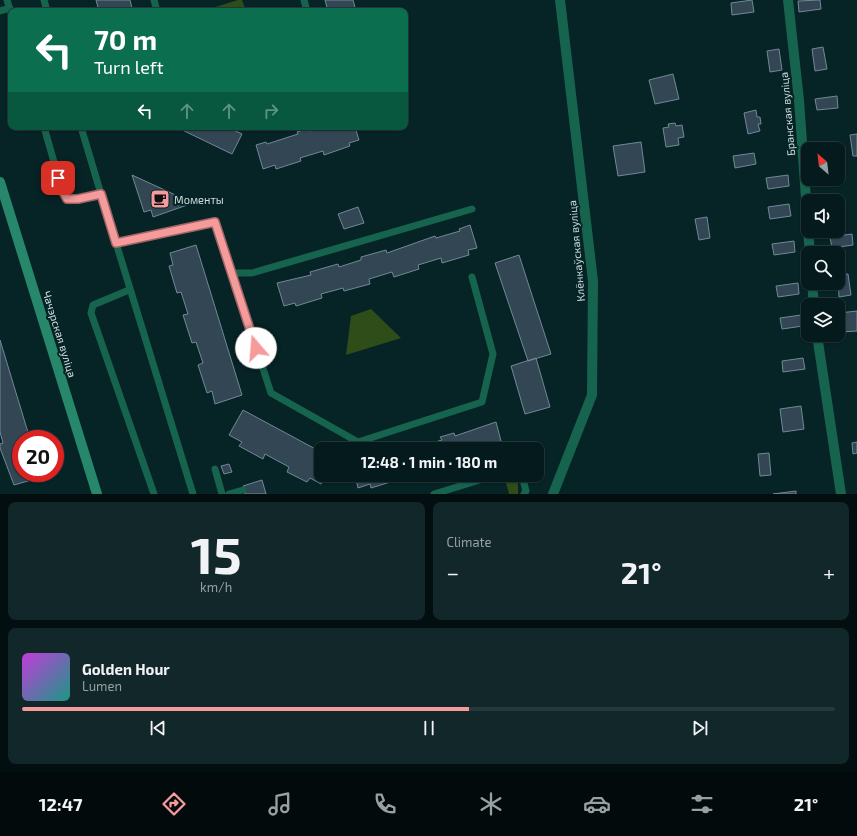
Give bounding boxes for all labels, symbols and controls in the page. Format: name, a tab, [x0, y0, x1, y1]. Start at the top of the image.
text: 70 m	[94, 22, 157, 56]
icon: left	[28, 24, 80, 76]
text: Turn left	[94, 56, 164, 78]
street label: Бранская вуліца	[777, 71, 798, 157]
icon: left	[134, 100, 156, 122]
icon: ahead	[176, 100, 198, 122]
icon: ahead	[218, 100, 240, 122]
icon: right	[260, 100, 282, 122]
north arrow	[801, 142, 845, 186]
map controls	[801, 142, 845, 342]
pin	[41, 161, 75, 195]
icon: arrive	[47, 167, 69, 189]
cafe icon: Моменты	[149, 188, 171, 210]
place label: Моменты	[174, 193, 224, 206]
button: sound	[801, 194, 845, 238]
street label: Клёнкаўская вуліца	[565, 200, 588, 302]
button: search	[801, 246, 845, 290]
street label: Чачэрская вуліца	[40, 289, 79, 379]
button: layers	[801, 298, 845, 342]
position arrow	[235, 327, 277, 369]
speed limit sign: 20	[12, 430, 64, 482]
text: 12:48 · 1 min · 180 m	[361, 453, 497, 471]
text: 15	[191, 522, 242, 584]
text: Climate	[447, 534, 491, 550]
text: 21°	[621, 554, 661, 590]
text: −	[447, 559, 459, 585]
text: +	[823, 559, 835, 585]
text: km/h	[200, 579, 232, 595]
text: Golden Hour	[82, 660, 170, 678]
text: Lumen	[82, 678, 122, 694]
icon: previous	[147, 717, 169, 739]
icon: pause	[418, 717, 440, 739]
icon: next	[689, 717, 711, 739]
icon: directions	[160, 790, 188, 818]
icon: music	[266, 790, 294, 818]
icon: phone	[371, 790, 399, 818]
icon: climate	[477, 790, 505, 818]
icon: car	[583, 790, 611, 818]
icon: filters	[688, 790, 716, 818]
text: 12:47	[39, 793, 83, 815]
text: 21°	[794, 793, 818, 815]

